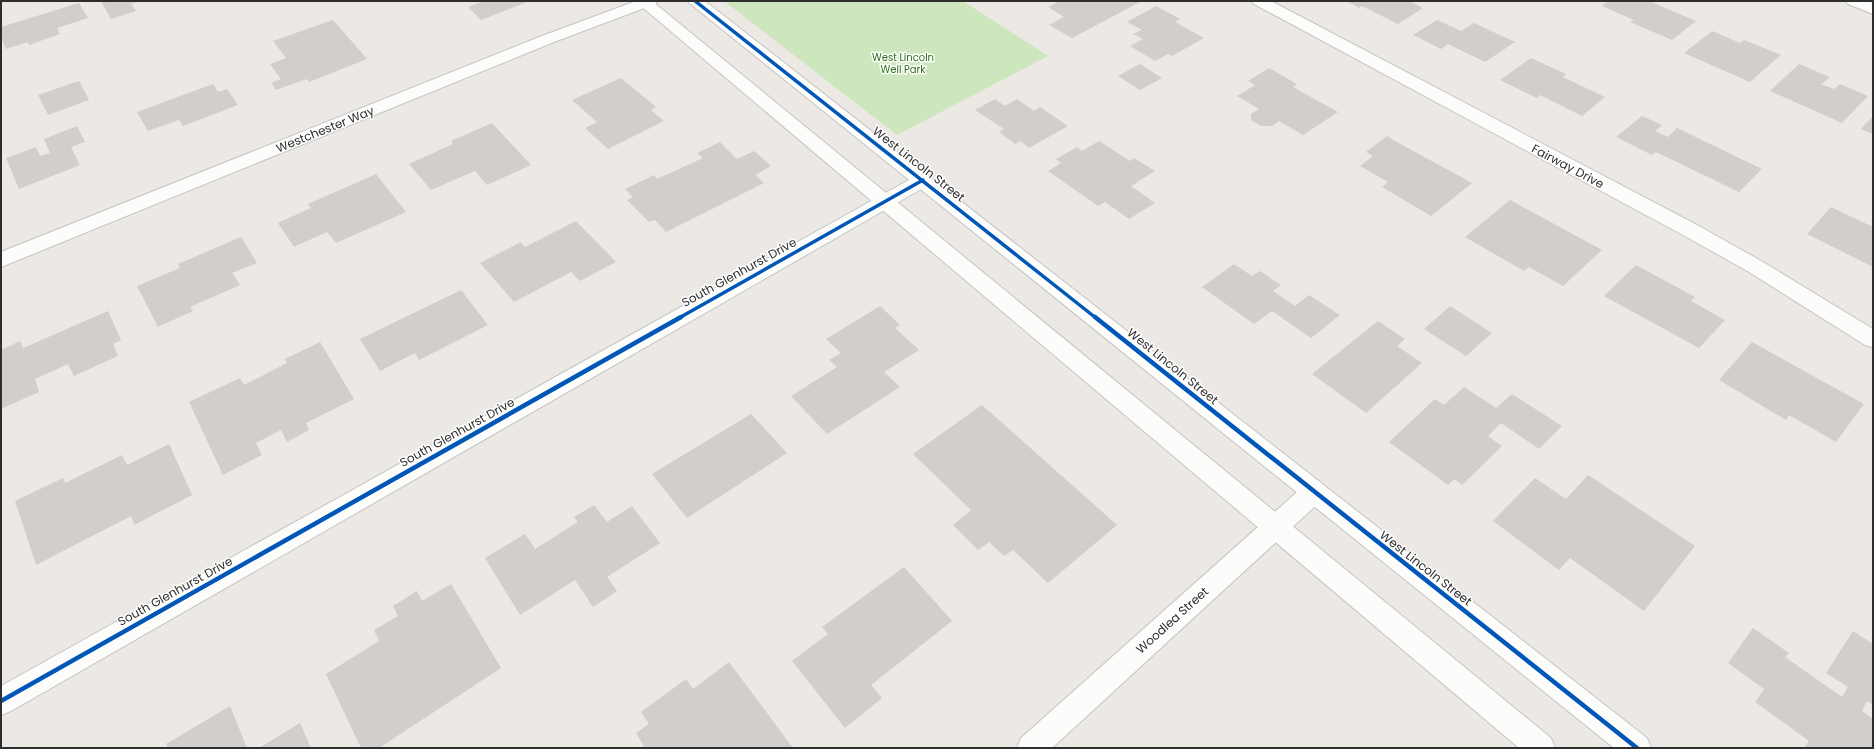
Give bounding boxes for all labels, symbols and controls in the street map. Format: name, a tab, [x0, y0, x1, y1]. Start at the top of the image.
park label: West Lincoln Well Park	[872, 50, 934, 77]
street label: Westchester Way	[273, 101, 377, 156]
street label: West Lincoln Street	[869, 123, 969, 205]
street label: Fairway Drive	[1529, 140, 1607, 192]
street label: South Glenhurst Drive	[679, 233, 799, 311]
street label: West Lincoln Street	[1124, 324, 1222, 408]
street label: South Glenhurst Drive	[397, 393, 517, 471]
street label: West Lincoln Street	[1376, 527, 1476, 609]
street label: South Glenhurst Drive	[115, 552, 235, 630]
street label: Woodlea Street	[1132, 583, 1212, 657]

